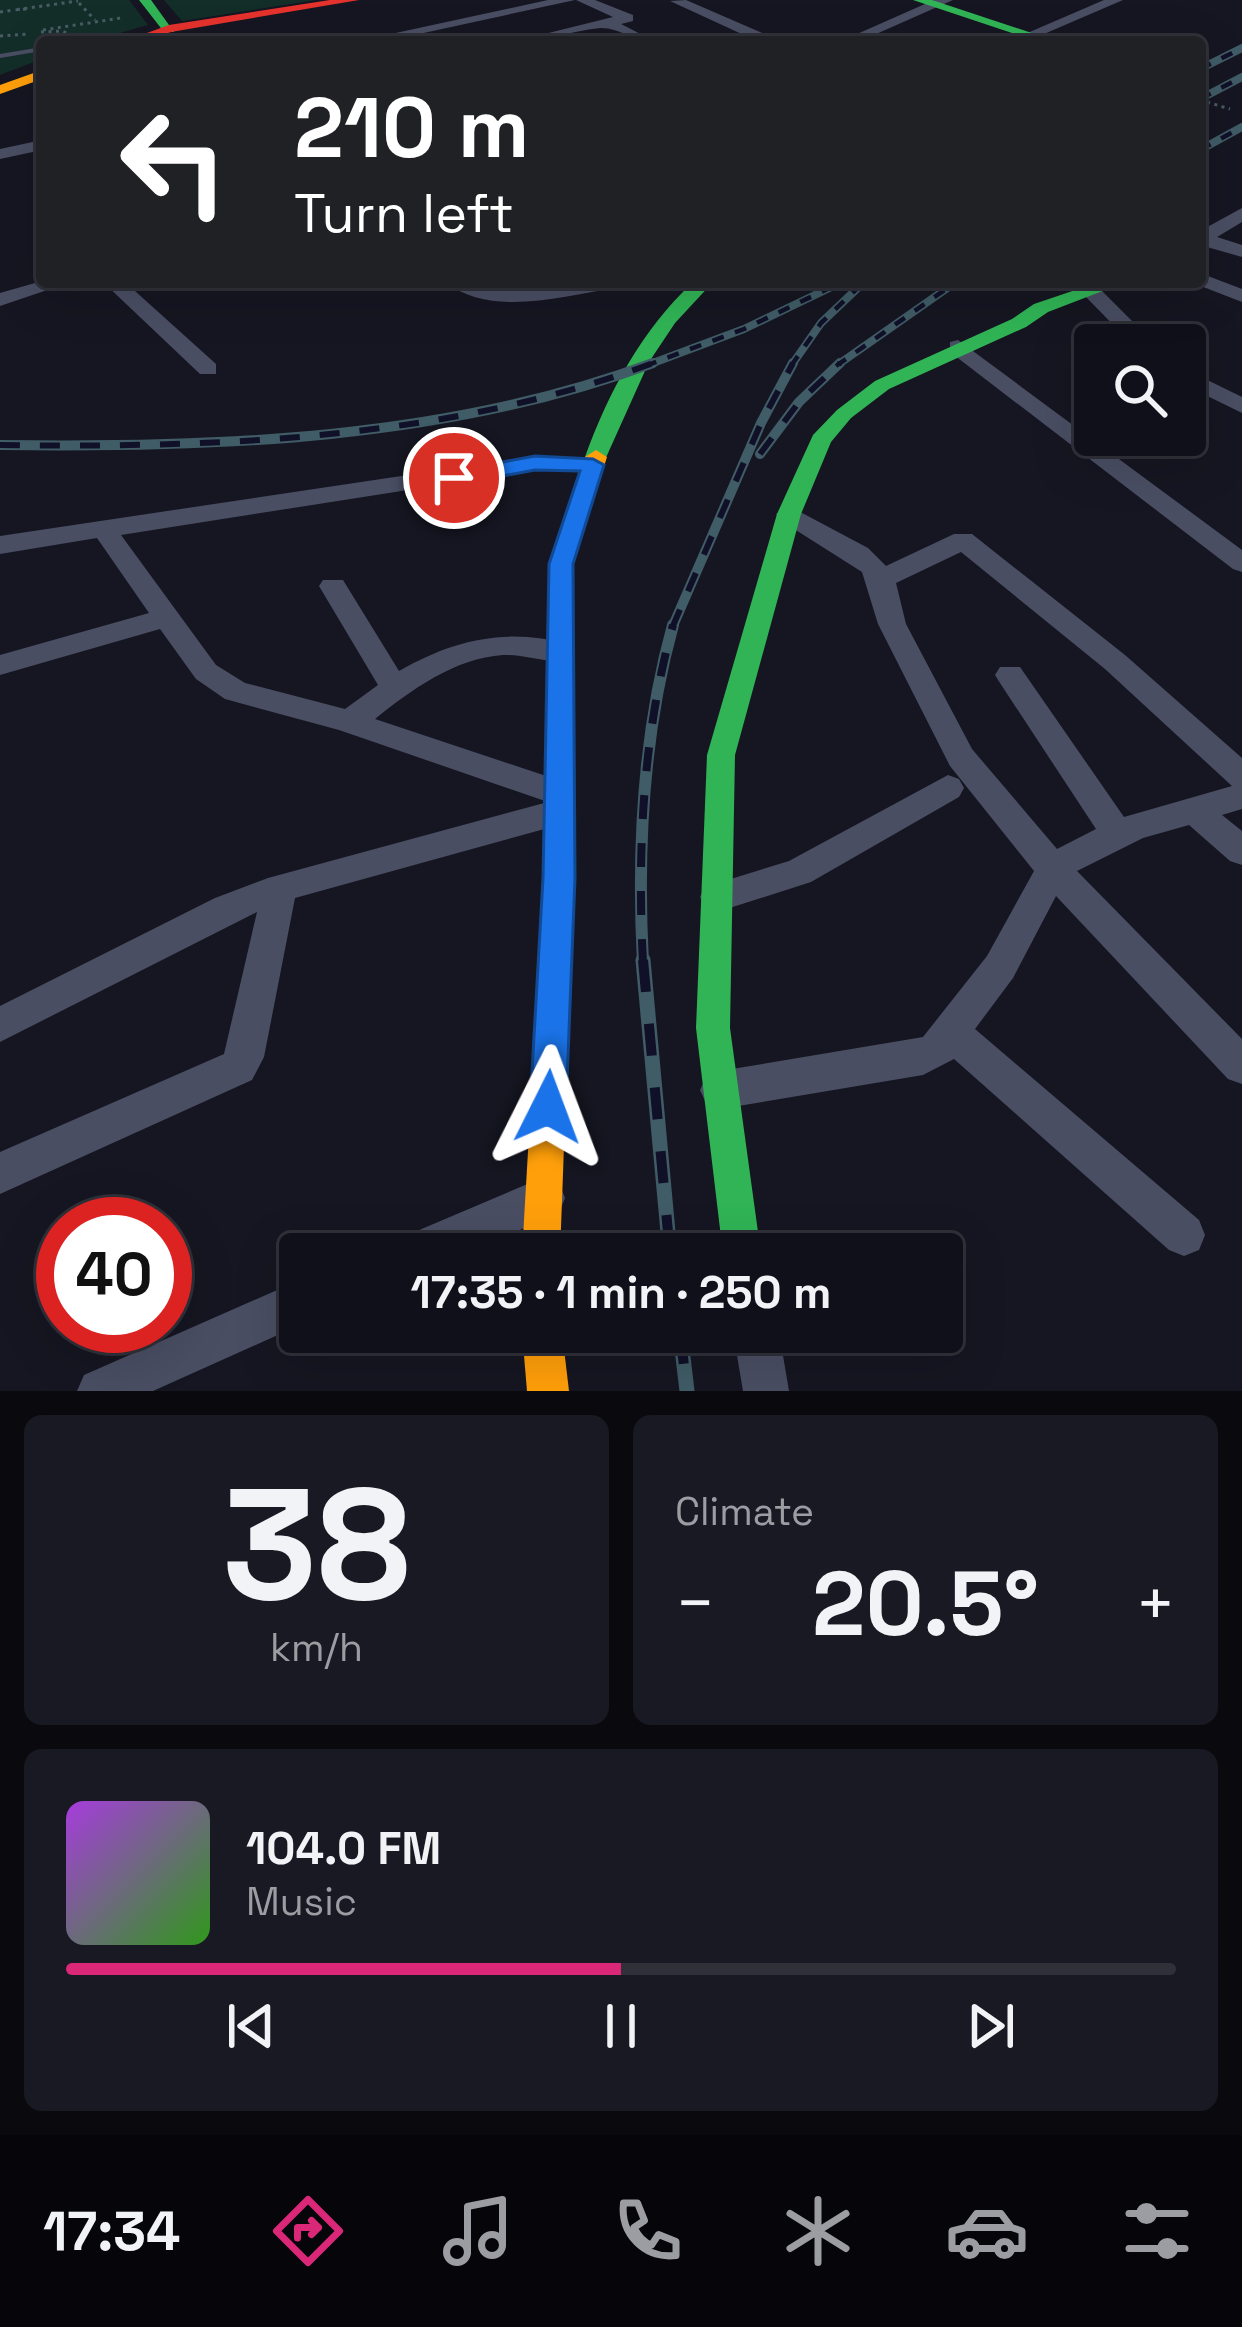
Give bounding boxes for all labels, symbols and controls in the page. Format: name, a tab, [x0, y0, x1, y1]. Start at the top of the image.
text: 210 m	[294, 74, 529, 182]
icon: left	[96, 84, 252, 240]
text: Turn left	[294, 179, 514, 248]
map controls	[1074, 324, 1206, 456]
button: search	[1074, 324, 1206, 456]
pin	[403, 427, 505, 529]
icon: arrive	[421, 445, 487, 511]
position arrow	[485, 1044, 611, 1170]
speed limit sign: 40	[36, 1197, 192, 1353]
text: 17:35 · 1 min · 250 m	[410, 1264, 832, 1321]
text: 38	[222, 1445, 411, 1645]
text: Climate	[675, 1487, 814, 1536]
text: 20.5°	[812, 1546, 1039, 1661]
text: −	[675, 1561, 716, 1645]
text: +	[1135, 1561, 1176, 1645]
text: km/h	[270, 1623, 363, 1672]
text: 104.0 FM	[246, 1820, 441, 1877]
text: Music	[246, 1877, 357, 1926]
icon: previous	[218, 1993, 284, 2059]
icon: pause	[588, 1993, 654, 2059]
icon: next	[958, 1993, 1024, 2059]
icon: directions	[266, 2189, 350, 2273]
icon: music	[436, 2189, 520, 2273]
icon: phone	[606, 2189, 690, 2273]
icon: climate	[776, 2189, 860, 2273]
icon: car	[945, 2189, 1029, 2273]
icon: filters	[1115, 2189, 1199, 2273]
text: 17:34	[43, 2197, 180, 2266]

